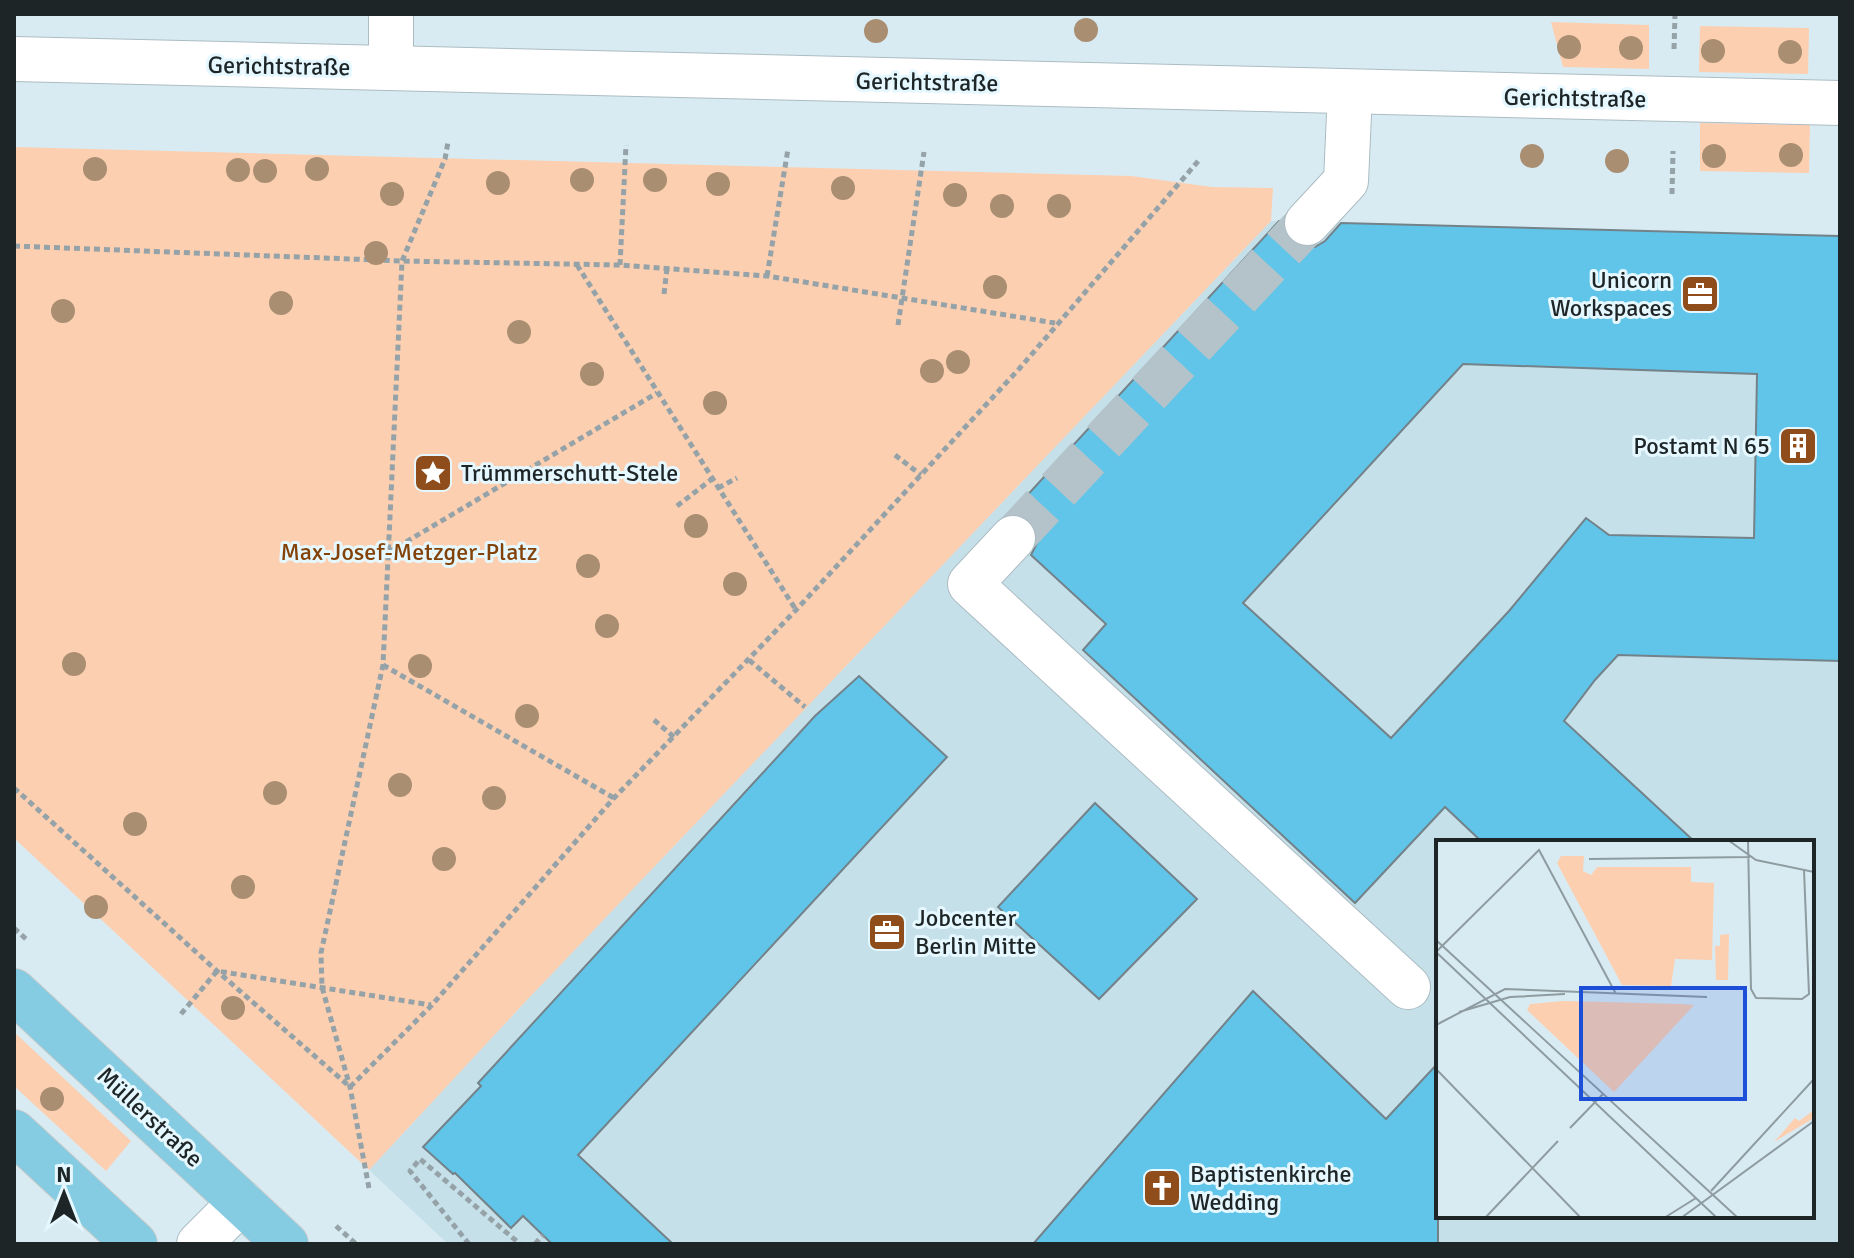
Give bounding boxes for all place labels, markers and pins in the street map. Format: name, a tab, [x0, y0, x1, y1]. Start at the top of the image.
place label: Unicorn Workspaces	[1550, 265, 1672, 323]
office icon: Unicorn Workspaces	[1679, 273, 1721, 315]
building icon: Postamt N 65	[1777, 425, 1819, 467]
place label: Postamt N 65	[1633, 431, 1770, 461]
place icon: Trümmerschutt-Stele	[412, 452, 454, 494]
place label: Trümmerschutt-Stele	[461, 458, 678, 488]
place label: Jobcenter Berlin Mitte	[915, 903, 1037, 961]
office icon: Jobcenter Berlin Mitte	[866, 911, 908, 953]
place label: Baptistenkirche Wedding	[1190, 1159, 1351, 1217]
church icon: Baptistenkirche Wedding	[1141, 1167, 1183, 1209]

